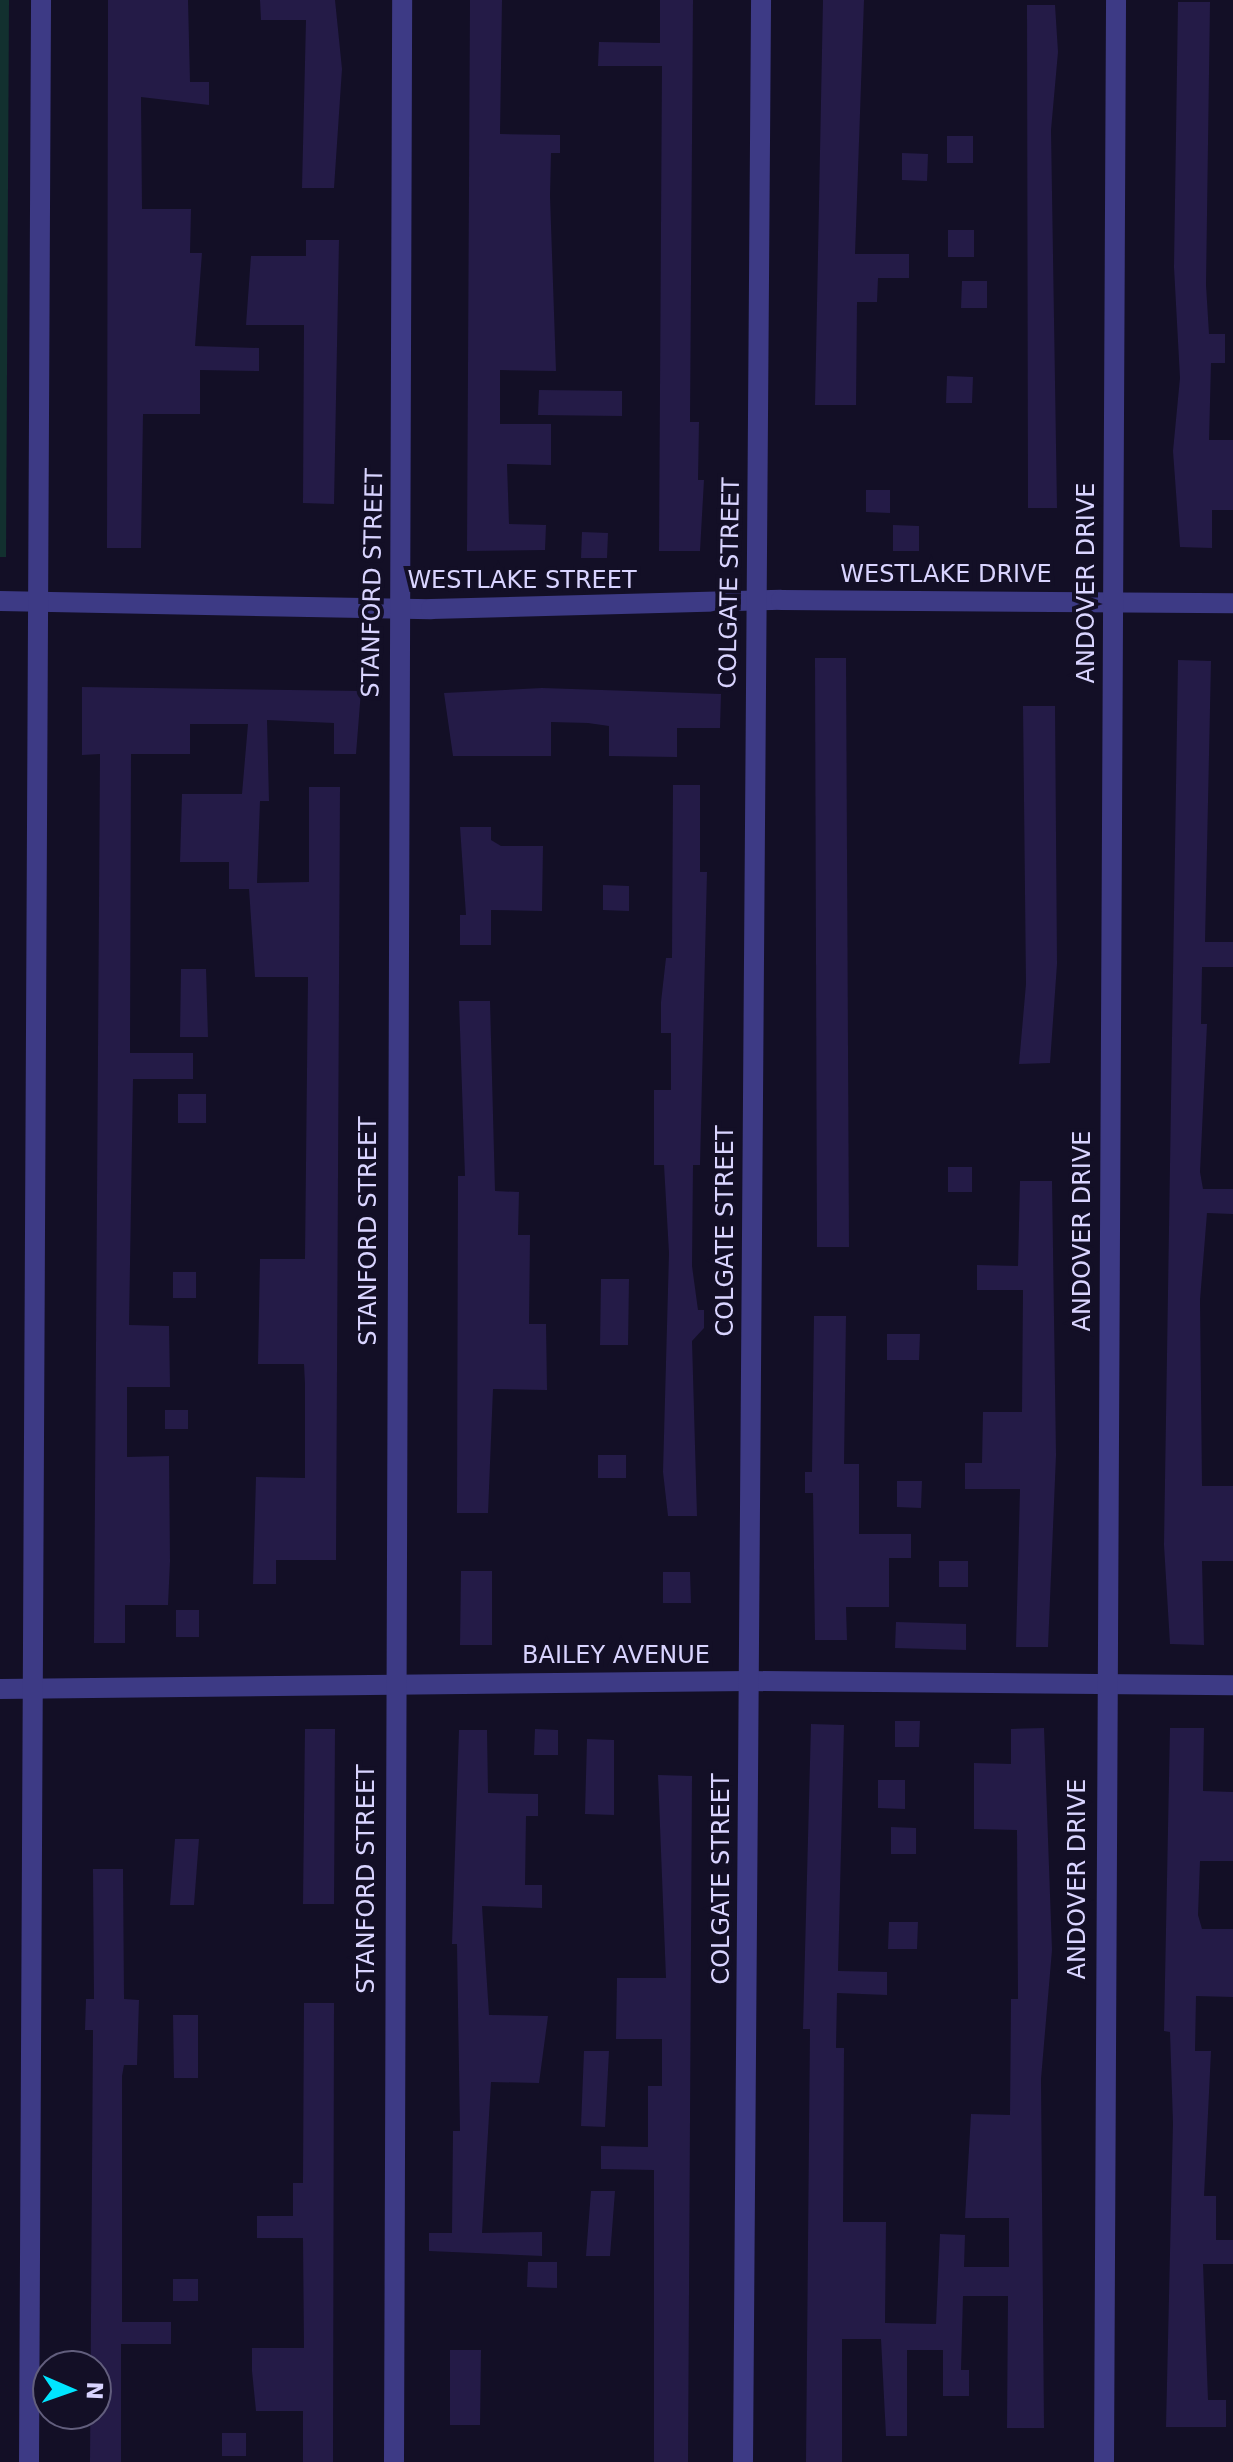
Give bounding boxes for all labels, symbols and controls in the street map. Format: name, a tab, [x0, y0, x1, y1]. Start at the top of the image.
street label: STANFORD STREET	[357, 468, 389, 698]
street label: COLGATE STREET	[714, 477, 746, 689]
street label: ANDOVER DRIVE	[1073, 482, 1101, 684]
street label: WESTLAKE DRIVE	[840, 561, 1052, 589]
street label: WESTLAKE STREET	[407, 567, 637, 595]
street label: STANFORD STREET	[355, 1116, 383, 1346]
street label: COLGATE STREET	[712, 1125, 740, 1337]
street label: ANDOVER DRIVE	[1069, 1130, 1097, 1332]
street label: BAILEY AVENUE	[522, 1642, 710, 1670]
street label: STANFORD STREET	[353, 1764, 381, 1994]
street label: COLGATE STREET	[708, 1773, 736, 1985]
street label: ANDOVER DRIVE	[1064, 1778, 1092, 1980]
north arrow	[32, 2350, 112, 2430]
text: N	[82, 2381, 107, 2400]

